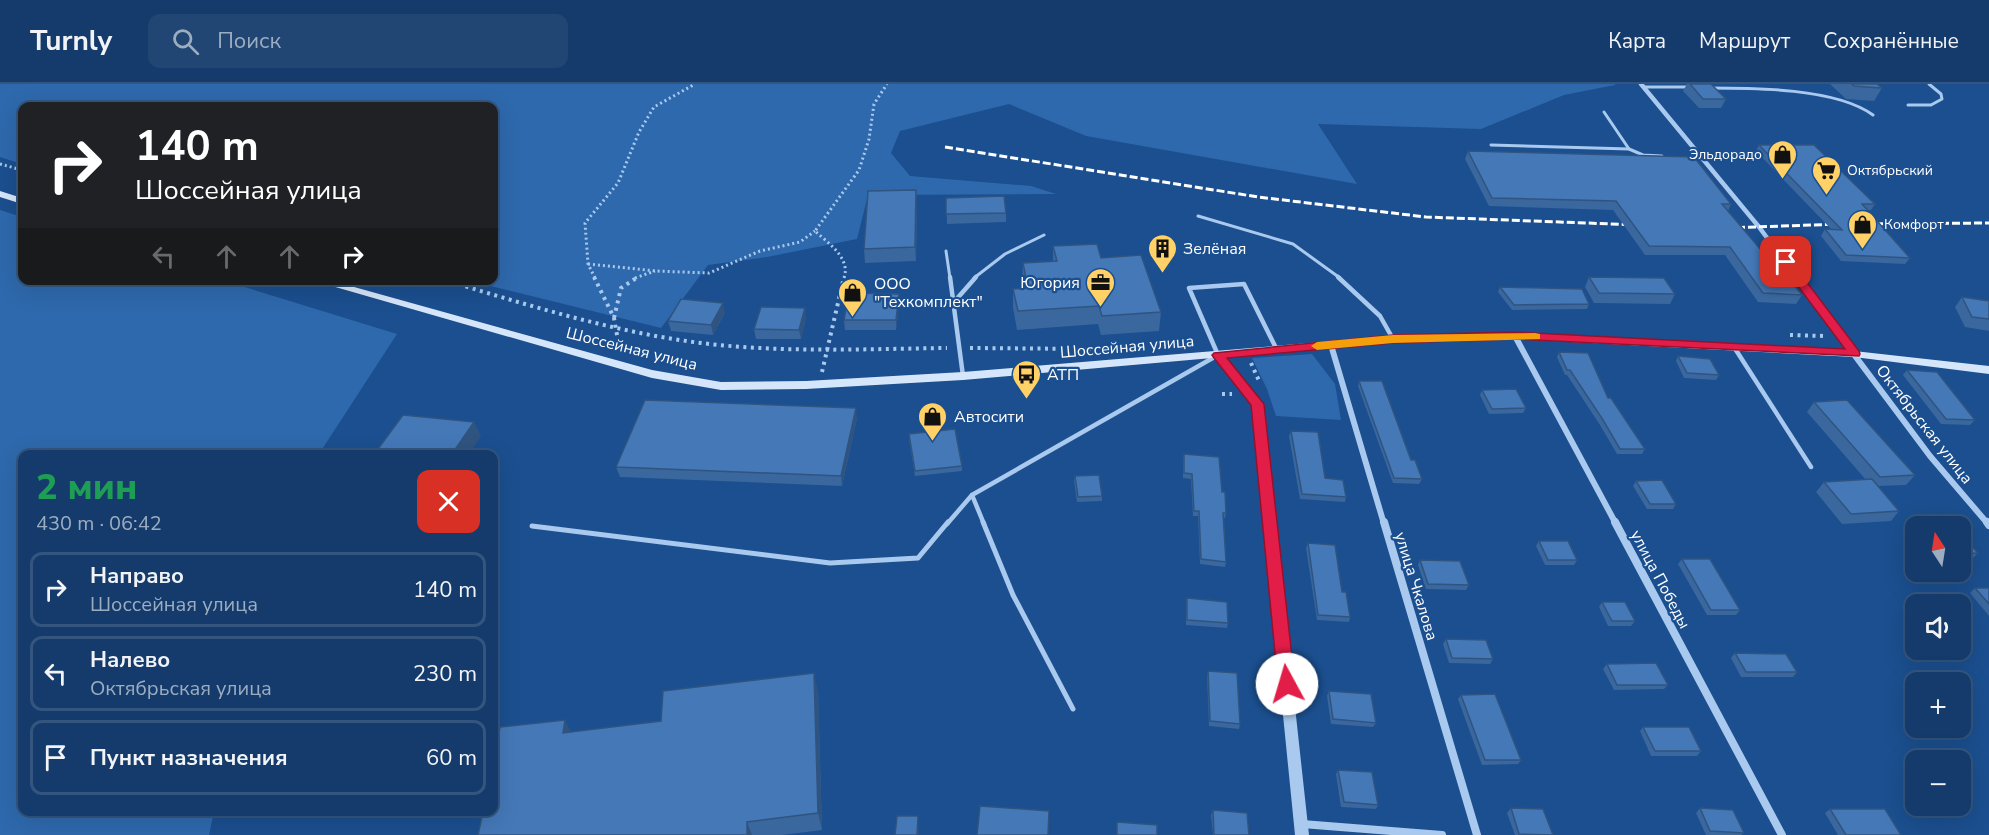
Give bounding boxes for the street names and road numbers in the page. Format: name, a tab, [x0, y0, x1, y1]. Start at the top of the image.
street label: Шоссейная улица	[564, 322, 700, 376]
street label: Шоссейная улица	[1059, 330, 1195, 364]
street label: Октябрьская улица	[1871, 361, 1978, 489]
street label: улица Победы	[1625, 526, 1695, 633]
street label: улица Чкалова	[1389, 529, 1443, 643]

